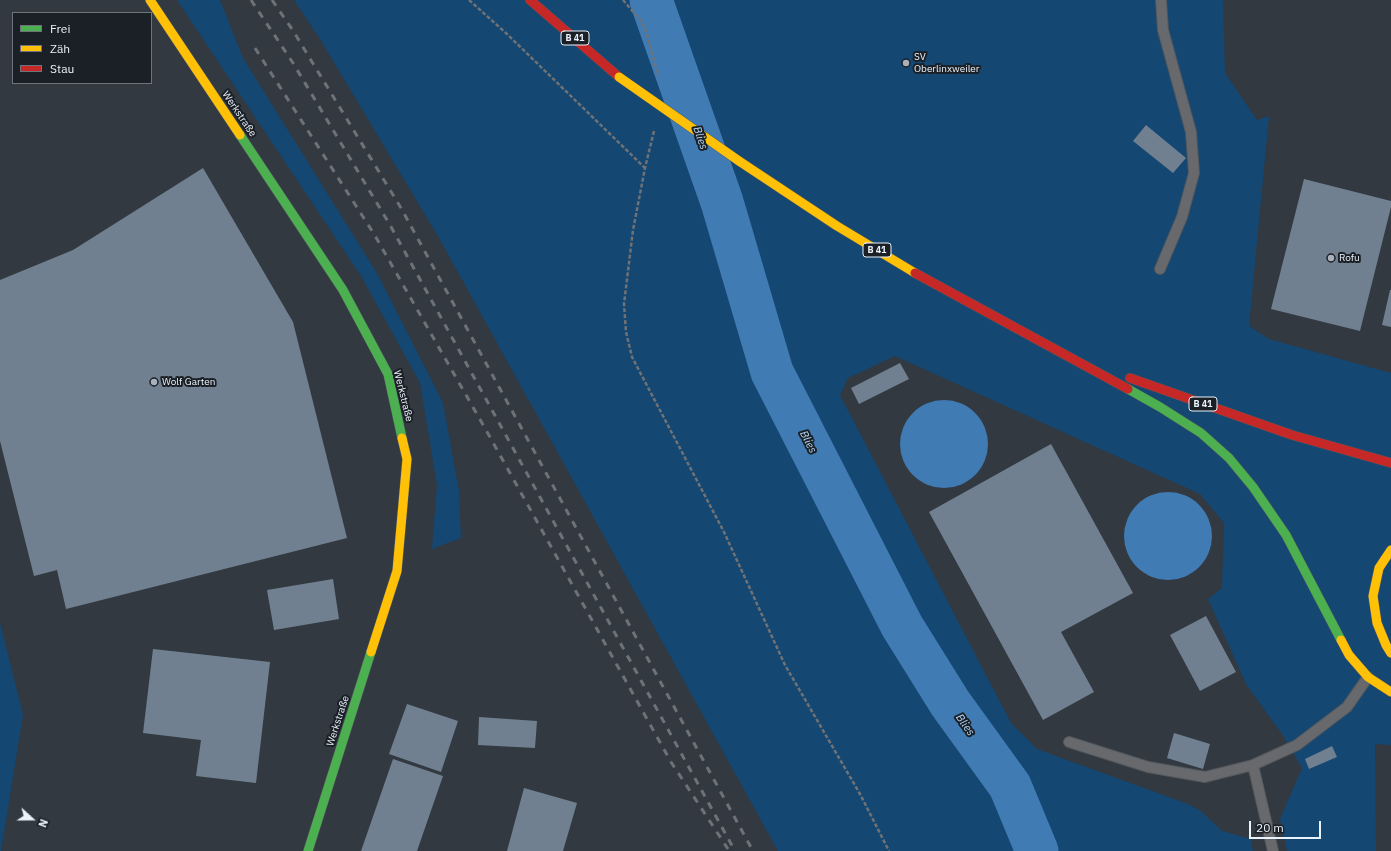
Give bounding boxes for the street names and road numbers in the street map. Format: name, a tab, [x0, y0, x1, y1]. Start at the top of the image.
road number: B 41	[561, 31, 589, 45]
street label: Werkstraße	[219, 89, 259, 139]
road number: B 41	[863, 243, 891, 257]
street label: Werkstraße	[391, 369, 415, 423]
road number: B 41	[1189, 397, 1217, 411]
street label: Werkstraße	[324, 694, 352, 748]

